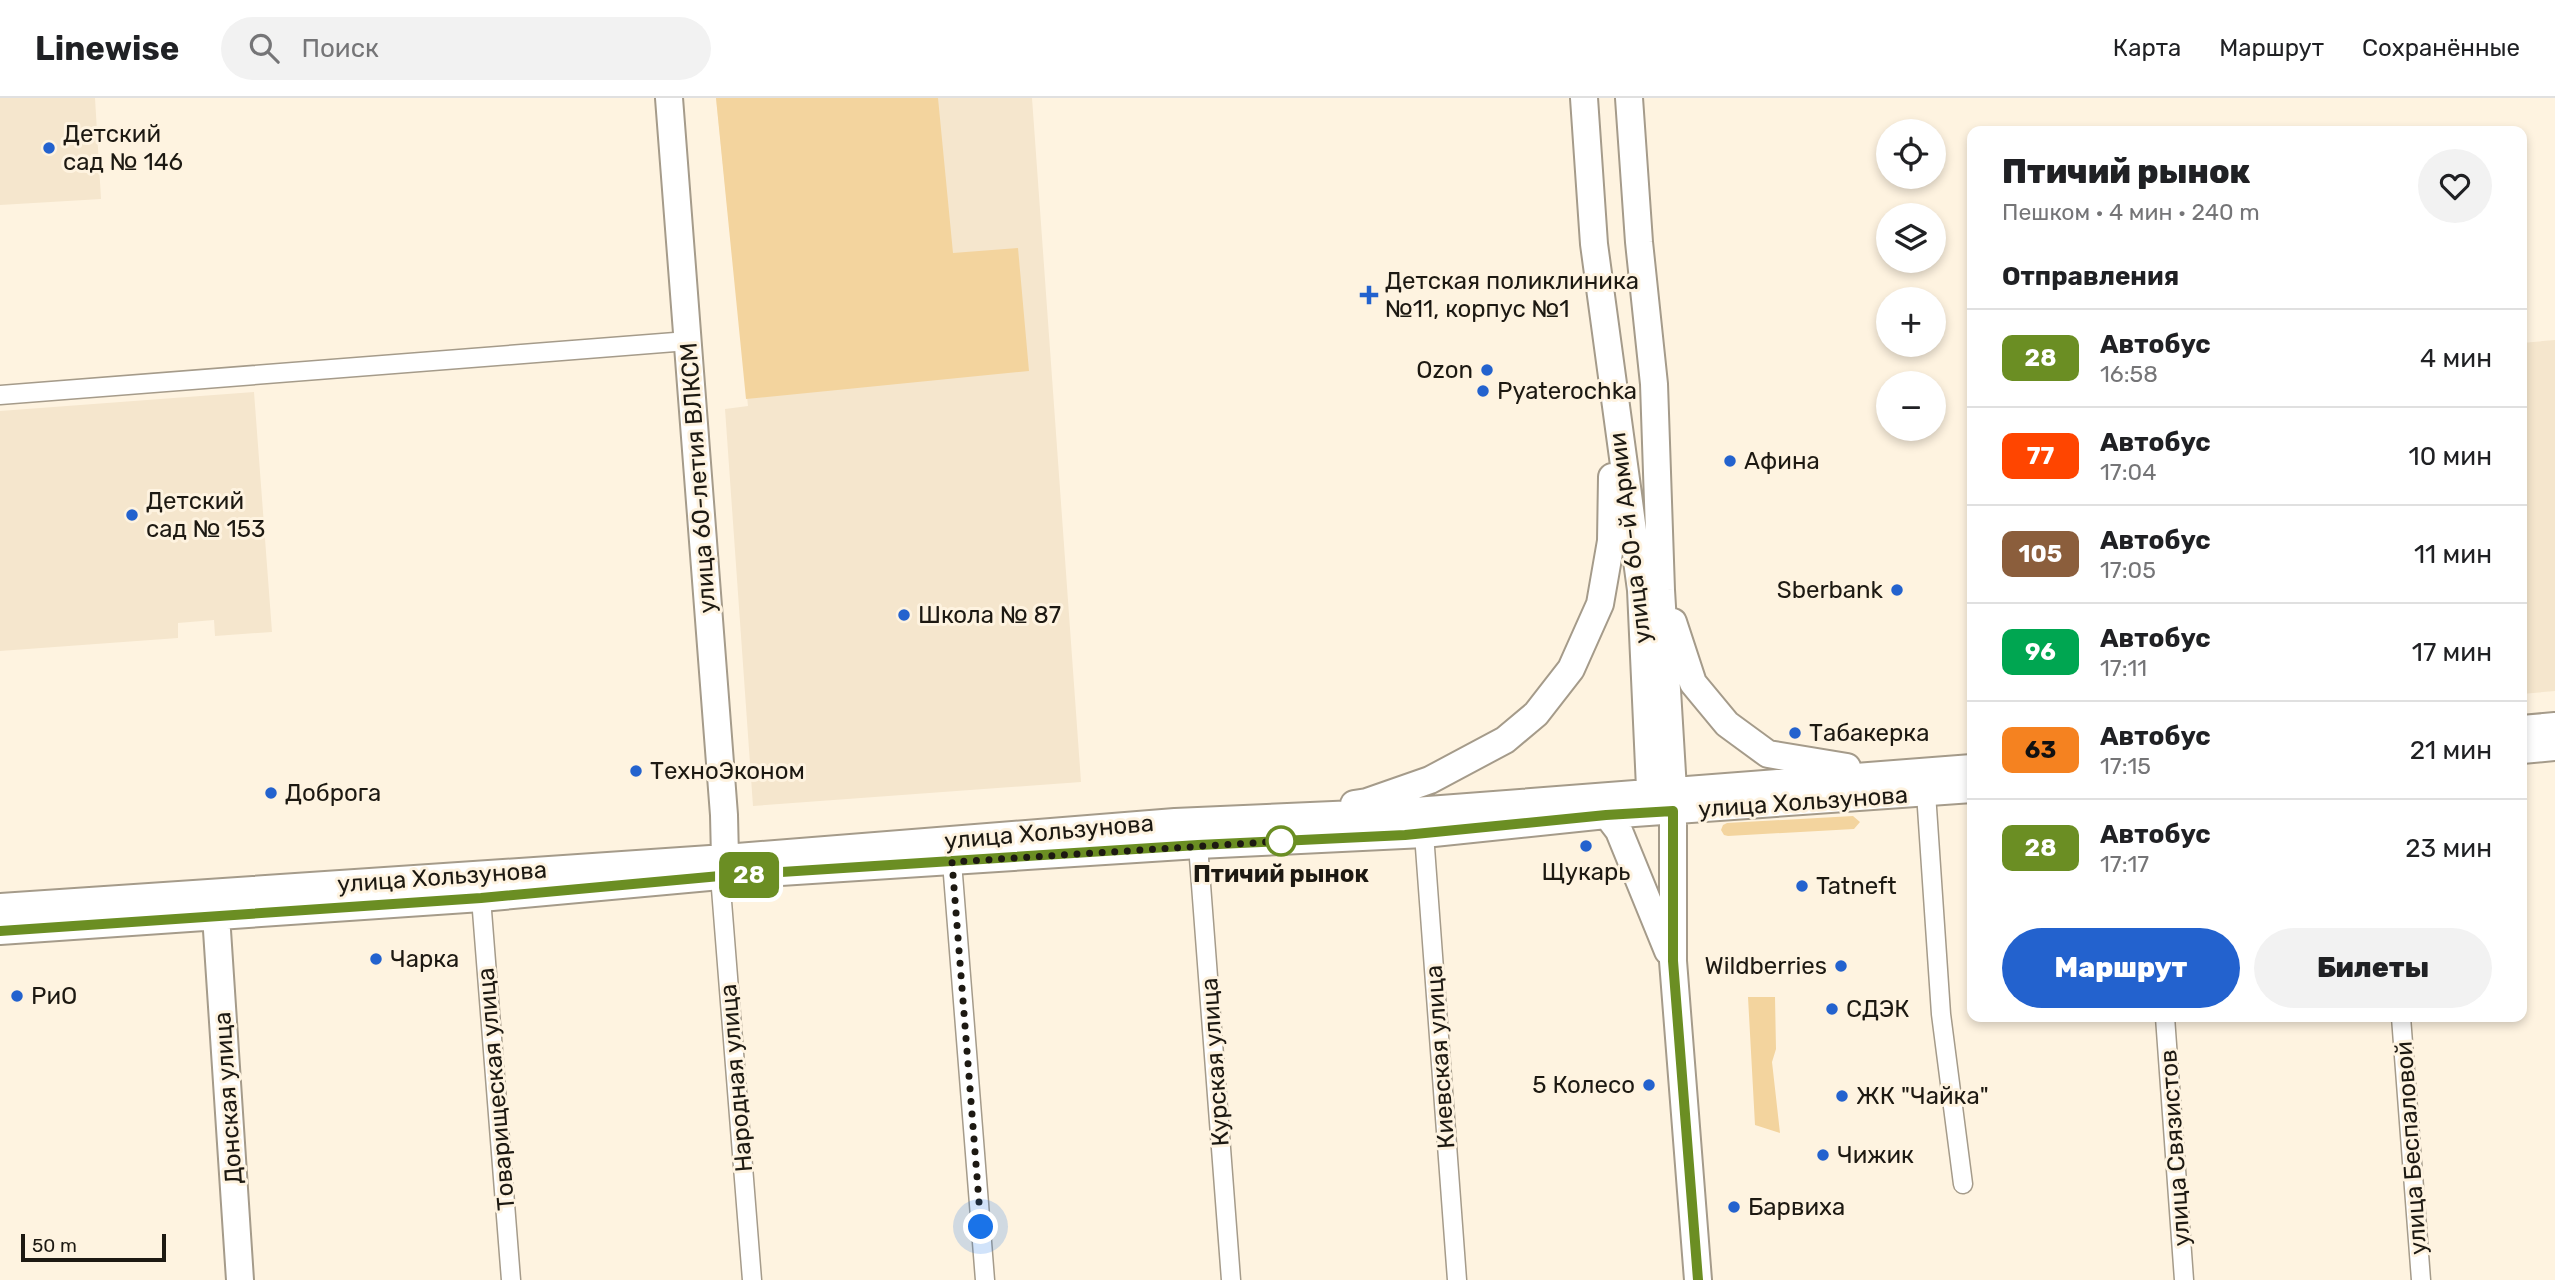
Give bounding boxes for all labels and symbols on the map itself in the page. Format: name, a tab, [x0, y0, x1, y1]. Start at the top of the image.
place label: Детский сад № 146	[63, 120, 183, 176]
marker: Детский сад № 146	[41, 140, 57, 156]
place label: Детская поликлиника №11, корпус №1	[1385, 267, 1639, 323]
marker: Детская поликлиника №11, корпус №1	[1359, 285, 1379, 305]
street label: улица 60-летия ВЛКСМ	[675, 342, 721, 614]
place label: Ozon	[1416, 356, 1473, 384]
marker: Ozon	[1479, 362, 1495, 378]
place label: Pyaterochka	[1497, 377, 1637, 405]
marker: Pyaterochka	[1475, 383, 1491, 399]
street label: улица 60-й Армии	[1603, 431, 1657, 645]
place label: Афина	[1744, 447, 1820, 475]
marker: Афина	[1722, 453, 1738, 469]
place label: Детский сад № 153	[146, 487, 265, 543]
marker: Детский сад № 153	[124, 507, 140, 523]
place label: Sberbank	[1777, 576, 1884, 604]
marker: Sberbank	[1889, 582, 1905, 598]
place label: Школа № 87	[918, 601, 1061, 629]
marker: Школа № 87	[896, 607, 912, 623]
place label: Табакерка	[1809, 719, 1929, 747]
marker: Табакерка	[1787, 725, 1803, 741]
place label: ТехноЭконом	[650, 757, 805, 785]
marker: ТехноЭконом	[628, 763, 644, 779]
place label: Доброга	[285, 779, 381, 807]
street label: улица Хользунова	[1697, 781, 1909, 823]
marker: Доброга	[263, 785, 279, 801]
street label: улица Хользунова	[943, 809, 1155, 855]
marker: Птичий рынок	[1266, 826, 1296, 856]
marker: Щукарь	[1578, 838, 1594, 854]
line badge: 28	[718, 852, 780, 898]
street label: улица Хользунова	[336, 856, 548, 898]
place label: Щукарь	[1542, 858, 1630, 886]
place label: Птичий рынок	[1193, 860, 1369, 888]
place label: Tatneft	[1816, 872, 1897, 900]
marker: Tatneft	[1794, 878, 1810, 894]
place label: Чарка	[390, 945, 459, 973]
marker: Чарка	[368, 951, 384, 967]
place label: Wildberries	[1704, 952, 1827, 980]
marker: Wildberries	[1833, 958, 1849, 974]
street label: Киевская улица	[1420, 964, 1460, 1150]
street label: Товарищеская улица	[471, 966, 521, 1212]
street label: Курская улица	[1195, 977, 1235, 1147]
place label: РиО	[31, 982, 77, 1010]
street label: Народная улица	[714, 983, 758, 1173]
marker: РиО	[9, 988, 25, 1004]
place label: СДЭК	[1846, 995, 1910, 1023]
marker: СДЭК	[1824, 1001, 1840, 1017]
street label: Донская улица	[208, 1011, 248, 1185]
street label: улица Беспаловой	[2390, 1040, 2432, 1256]
street label: улица Связистов	[2154, 1049, 2196, 1247]
place label: 5 Колесо	[1532, 1071, 1635, 1099]
marker: 5 Колесо	[1641, 1077, 1657, 1093]
place label: ЖК "Чайка"	[1856, 1082, 1989, 1110]
marker: ЖК "Чайка"	[1834, 1088, 1850, 1104]
place label: Чижик	[1837, 1141, 1914, 1169]
marker: Чижик	[1815, 1147, 1831, 1163]
place label: Барвиха	[1748, 1193, 1845, 1221]
marker: Барвиха	[1726, 1199, 1742, 1215]
your location	[963, 1209, 998, 1244]
scale bar	[21, 1231, 166, 1263]

